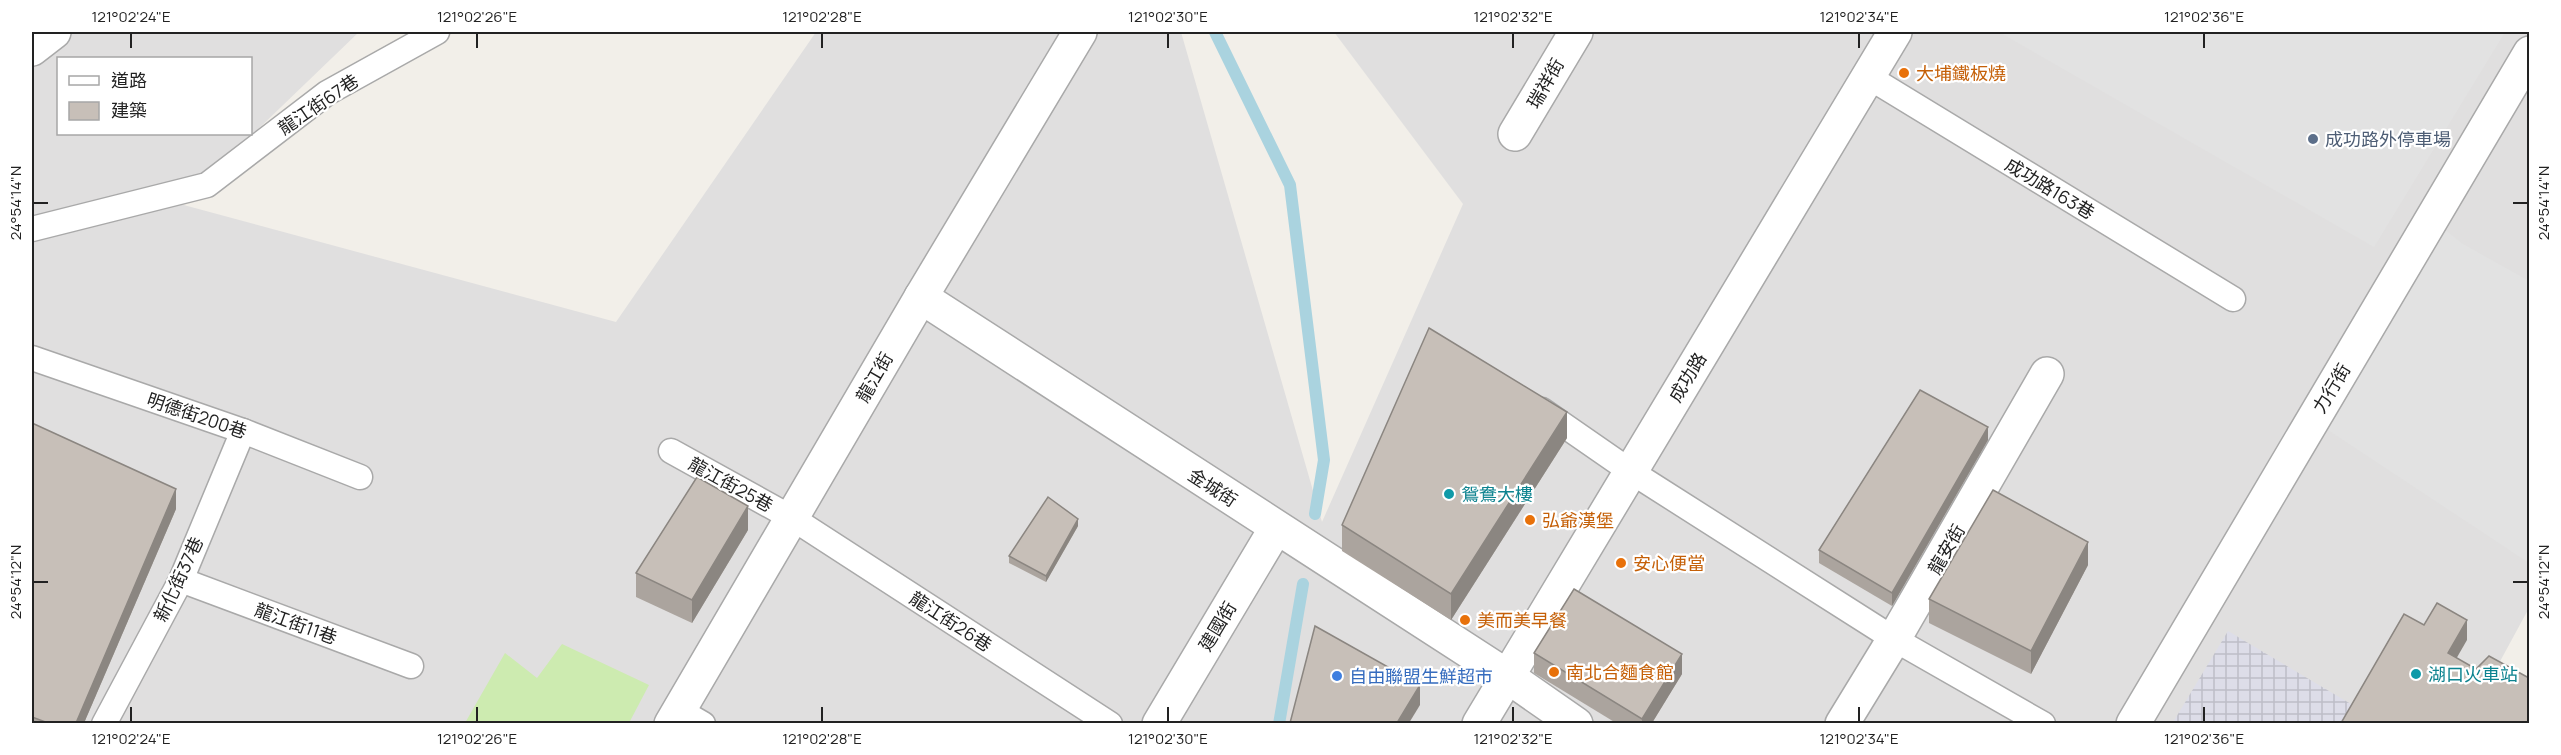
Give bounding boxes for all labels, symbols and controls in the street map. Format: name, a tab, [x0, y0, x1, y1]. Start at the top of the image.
text: 121°02'24"E	[92, 6, 170, 27]
text: 121°02'26"E	[437, 6, 517, 27]
text: 121°02'28"E	[782, 6, 862, 27]
text: 121°02'30"E	[1128, 6, 1208, 27]
text: 121°02'32"E	[1473, 6, 1553, 27]
text: 121°02'34"E	[1819, 6, 1899, 27]
text: 121°02'36"E	[2164, 6, 2244, 27]
street label: 瑞祥街	[1521, 54, 1569, 112]
legend	[57, 57, 252, 135]
place label: 大埔鐵板燒	[1916, 61, 2006, 85]
marker: 大埔鐵板燒	[1897, 66, 1911, 80]
text: 道路	[111, 68, 147, 92]
street label: 龍江街67巷	[273, 68, 363, 140]
text: 建築	[111, 98, 147, 122]
place label: 成功路外停車場	[2325, 127, 2451, 151]
marker: 成功路外停車場	[2306, 132, 2320, 146]
street label: 成功路163巷	[2001, 152, 2099, 224]
text: 24°54'14"N	[5, 166, 26, 240]
text: 24°54'14"N	[2533, 166, 2554, 240]
street label: 龍江街	[850, 348, 898, 406]
street label: 成功路	[1663, 348, 1711, 406]
street label: 力行街	[2307, 359, 2355, 417]
street label: 明德街200巷	[144, 387, 250, 443]
street label: 龍江街25巷	[685, 451, 777, 517]
street label: 金城街	[1184, 462, 1242, 512]
place label: 鴛鴦大樓	[1461, 482, 1533, 506]
marker: 鴛鴦大樓	[1442, 487, 1456, 501]
place label: 弘爺漢堡	[1542, 508, 1614, 532]
marker: 弘爺漢堡	[1523, 513, 1537, 527]
street label: 龍安街	[1922, 520, 1970, 578]
street label: 新化街37巷	[148, 533, 208, 625]
text: 24°54'12"N	[5, 545, 26, 619]
text: 24°54'12"N	[2533, 545, 2554, 619]
place label: 安心便當	[1633, 551, 1705, 575]
marker: 安心便當	[1614, 556, 1628, 570]
street label: 龍江街26巷	[905, 585, 997, 657]
street label: 龍江街11巷	[251, 597, 341, 649]
street label: 建國街	[1193, 597, 1241, 655]
place label: 美而美早餐	[1477, 608, 1567, 632]
marker: 美而美早餐	[1458, 613, 1472, 627]
place label: 南北合麵食館	[1566, 660, 1674, 684]
place label: 湖口火車站	[2428, 662, 2518, 686]
place label: 自由聯盟生鮮超市	[1349, 664, 1493, 688]
marker: 南北合麵食館	[1547, 665, 1561, 679]
marker: 湖口火車站	[2409, 667, 2423, 681]
marker: 自由聯盟生鮮超市	[1330, 669, 1344, 683]
text: 121°02'24"E	[92, 728, 170, 749]
text: 121°02'26"E	[437, 728, 517, 749]
text: 121°02'28"E	[782, 728, 862, 749]
text: 121°02'30"E	[1128, 728, 1208, 749]
text: 121°02'32"E	[1473, 728, 1553, 749]
text: 121°02'34"E	[1819, 728, 1899, 749]
text: 121°02'36"E	[2164, 728, 2244, 749]

